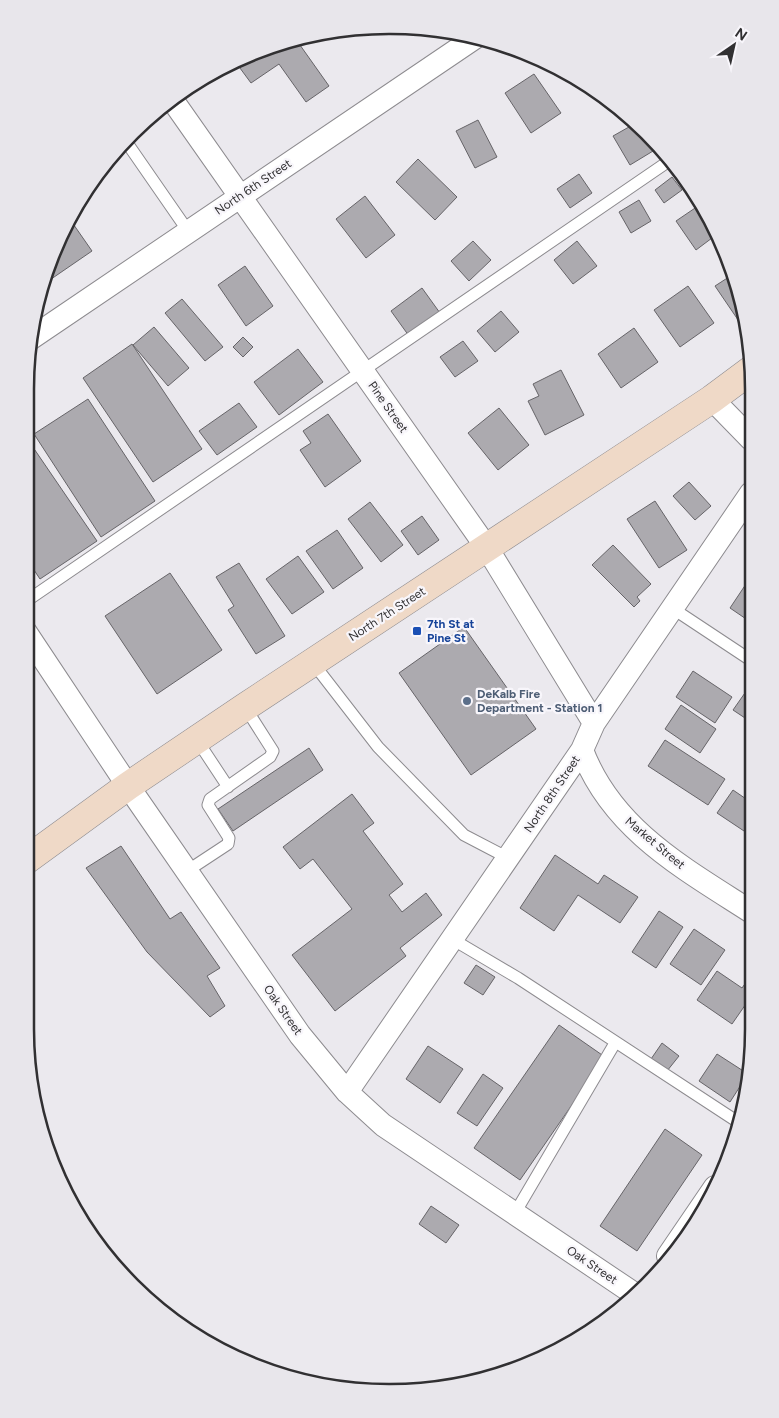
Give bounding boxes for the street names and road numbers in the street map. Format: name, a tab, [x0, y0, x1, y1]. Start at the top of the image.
street label: North 6th Street	[212, 156, 294, 218]
street label: Pine Street	[365, 379, 411, 436]
street label: North 7th Street	[346, 584, 428, 644]
street label: North 8th Street	[521, 753, 583, 835]
street label: Market Street	[622, 814, 688, 872]
street label: Oak Street	[261, 982, 306, 1038]
street label: Oak Street	[564, 1243, 620, 1287]

